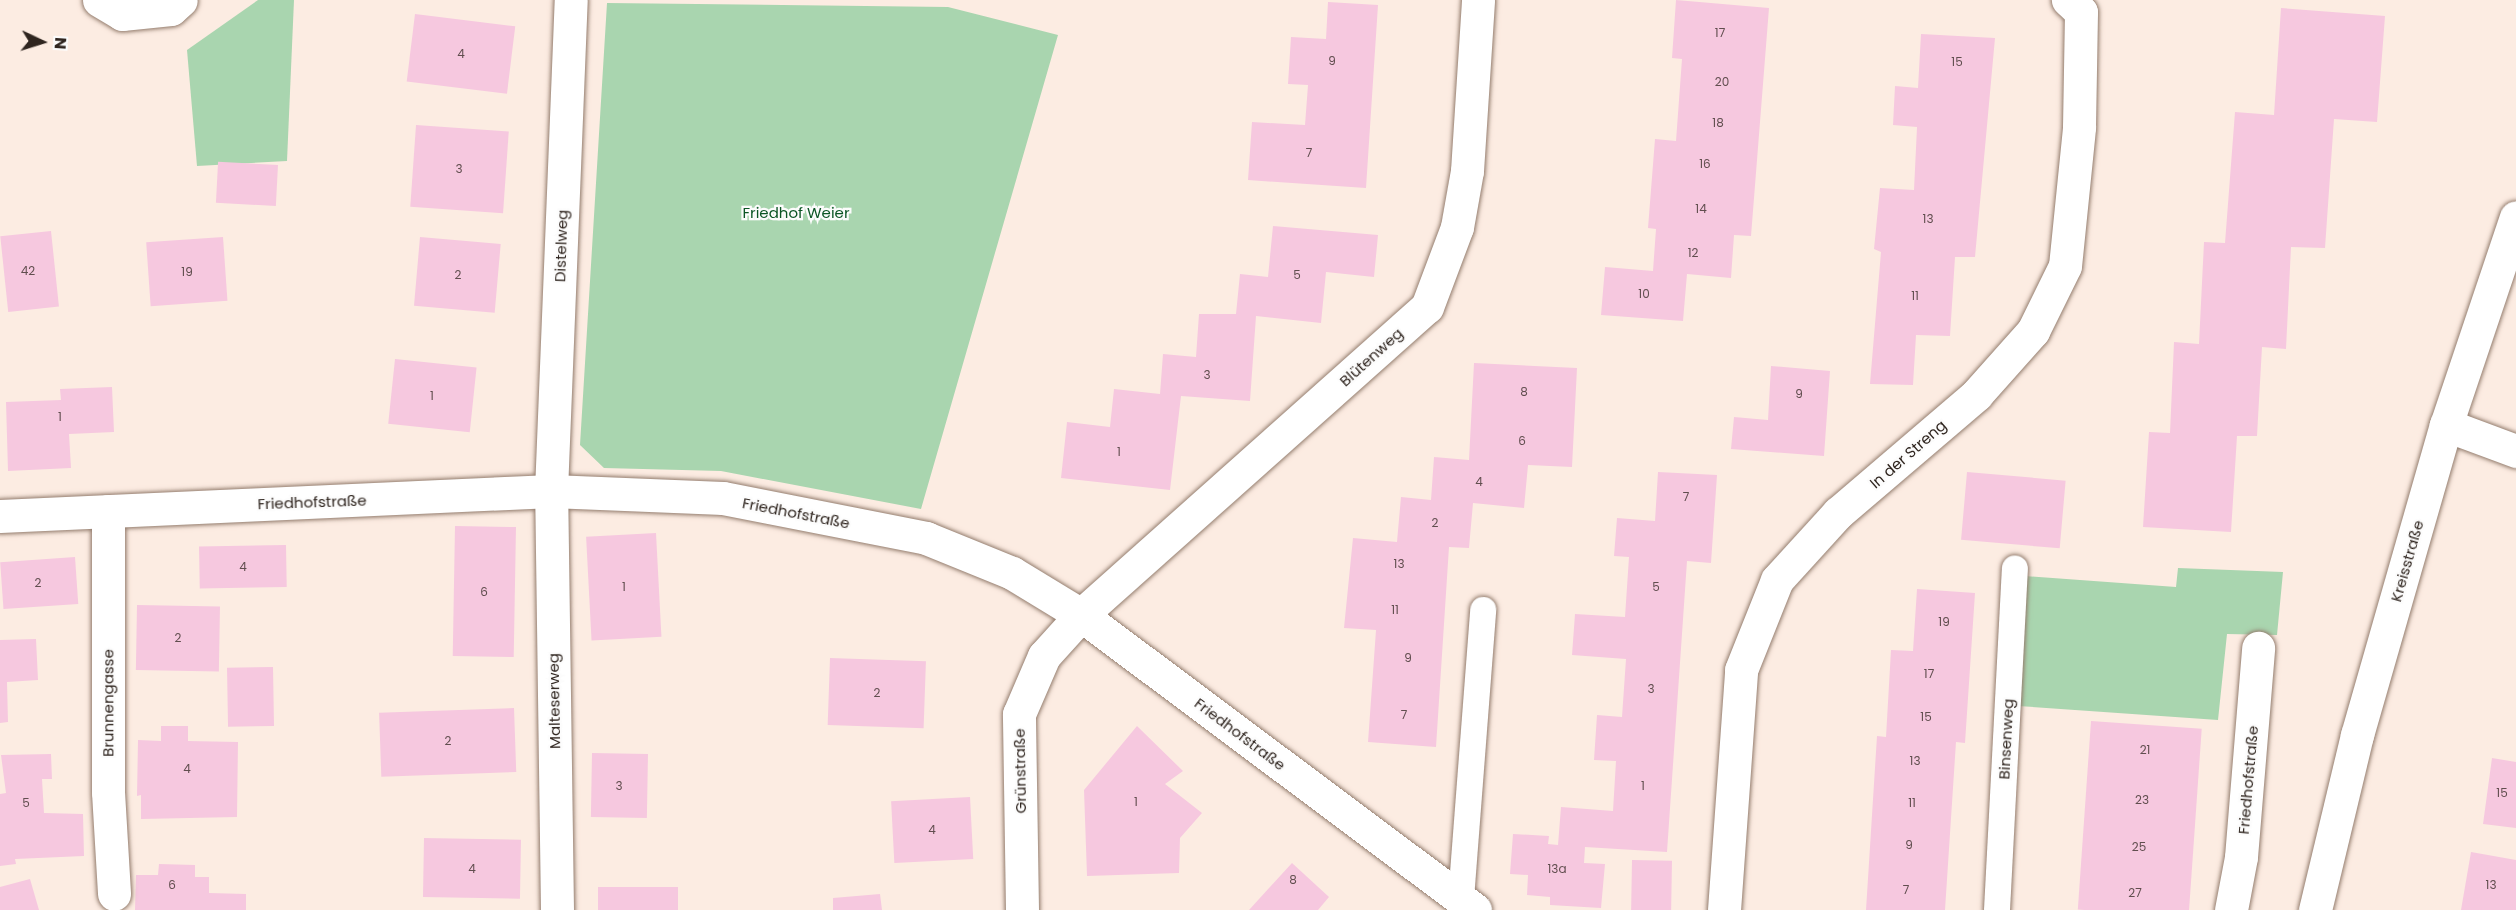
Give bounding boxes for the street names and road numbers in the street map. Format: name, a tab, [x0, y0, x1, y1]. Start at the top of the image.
street label: Distelweg	[551, 210, 571, 282]
street label: Blütenweg	[1336, 324, 1406, 390]
street label: In der Streng	[1866, 416, 1950, 492]
street label: Friedhofstraße	[257, 491, 367, 513]
street label: Friedhofstraße	[741, 494, 851, 532]
street label: Kreisstraße	[2387, 518, 2427, 604]
street label: Brunnengasse	[99, 649, 117, 757]
street label: Malteserweg	[544, 653, 564, 749]
street label: Friedhofstraße	[1191, 694, 1289, 774]
street label: Binsenweg	[1995, 698, 2017, 780]
street label: Friedhofstraße	[2234, 725, 2262, 835]
street label: Grünstraße	[1010, 728, 1030, 814]

